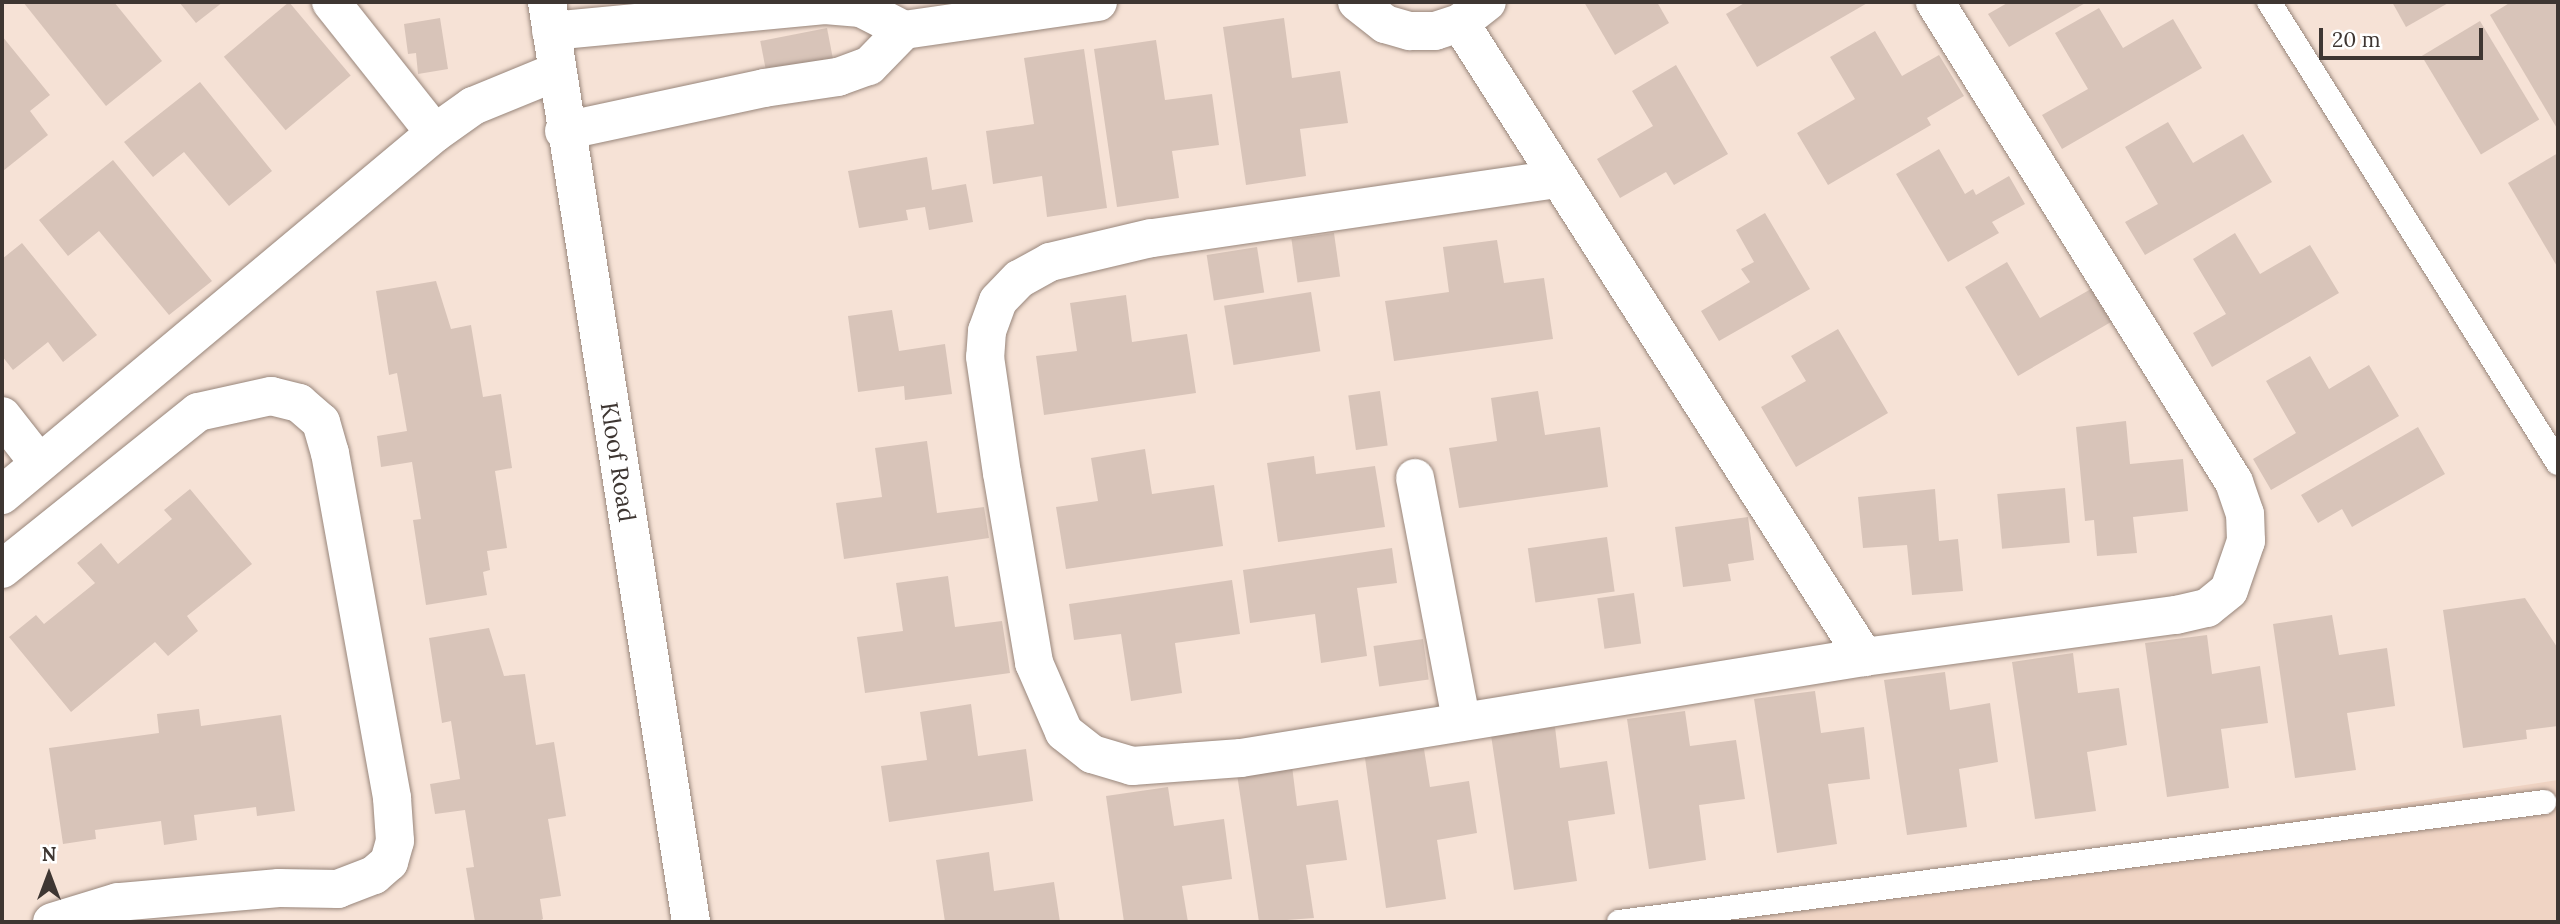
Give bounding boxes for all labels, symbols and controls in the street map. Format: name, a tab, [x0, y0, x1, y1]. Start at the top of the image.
scale bar	[2322, 14, 2486, 58]
text: 20 m	[2332, 26, 2381, 53]
street label: Kloof Road	[594, 400, 642, 524]
north arrow	[14, 840, 84, 910]
text: N	[42, 842, 56, 866]

